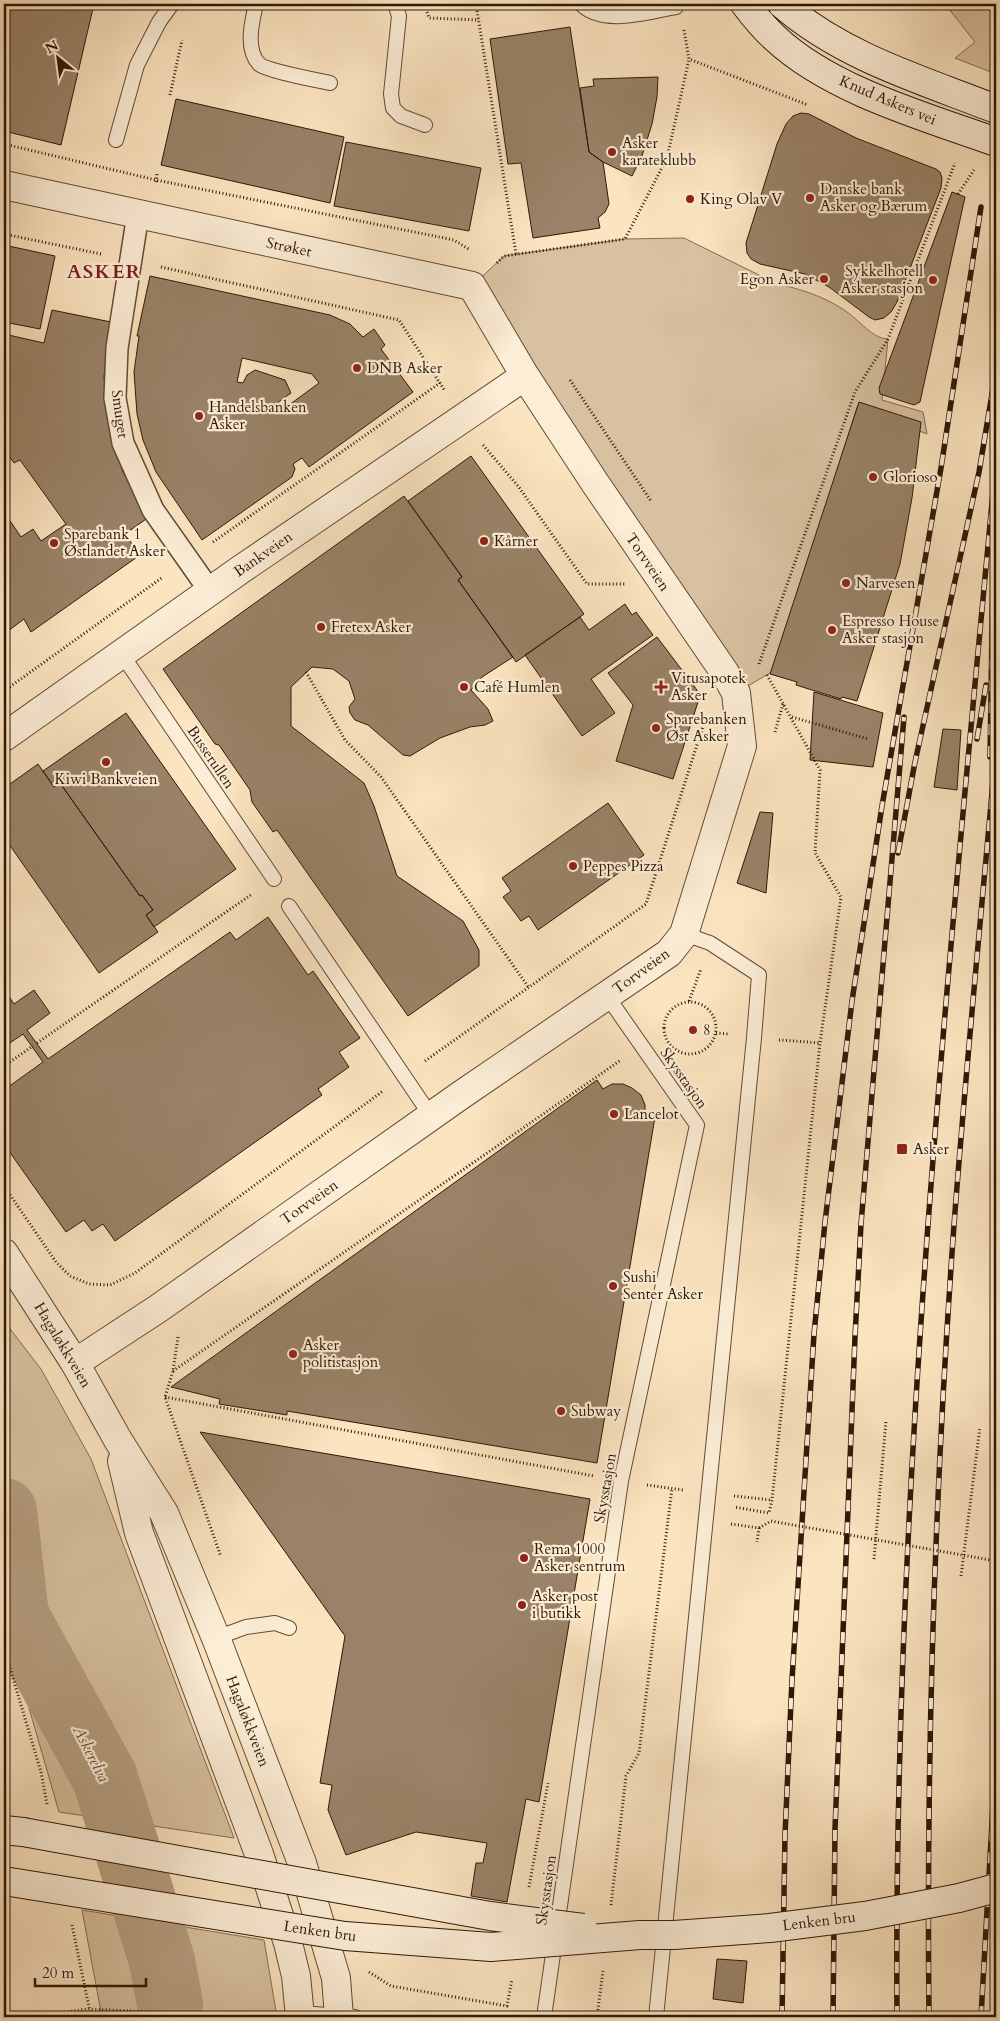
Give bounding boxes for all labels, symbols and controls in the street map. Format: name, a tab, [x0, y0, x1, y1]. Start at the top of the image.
north arrow	[32, 32, 82, 82]
text: N	[42, 36, 62, 58]
street label: Knud Askers vei	[836, 71, 940, 129]
place label: Asker karateklubb	[622, 133, 696, 170]
marker: Asker karateklubb	[606, 146, 618, 158]
place label: Danske bank Asker og Bærum	[820, 179, 928, 216]
place label: King Olav V	[700, 189, 782, 209]
marker: Danske bank Asker og Bærum	[804, 192, 816, 204]
marker: King Olav V	[684, 193, 696, 205]
street label: Strøket	[265, 232, 314, 262]
district label: ASKER	[67, 258, 141, 285]
place label: Sykkelhotell Asker stasjon	[841, 261, 923, 298]
place label: Egon Asker	[740, 269, 815, 289]
marker: Egon Asker	[818, 273, 830, 285]
marker: Sykkelhotell Asker stasjon	[927, 274, 939, 286]
place label: DNB Asker	[367, 358, 443, 378]
marker: DNB Asker	[351, 362, 363, 374]
street label: Smuget	[107, 389, 133, 440]
place label: Handelsbanken Asker	[209, 397, 307, 434]
marker: Handelsbanken Asker	[193, 410, 205, 422]
place label: Glorioso	[883, 467, 938, 487]
marker: Glorioso	[867, 471, 879, 483]
place label: Sparebank 1 Østlandet Asker	[64, 524, 166, 561]
street label: Bankveien	[230, 526, 297, 581]
street label: Torvveien	[621, 529, 675, 595]
place label: Kårner	[494, 531, 538, 551]
marker: Kårner	[478, 535, 490, 547]
marker: Sparebank 1 Østlandet Asker	[48, 537, 60, 549]
place label: Narvesen	[856, 573, 916, 593]
marker: Narvesen	[840, 577, 852, 589]
place label: Espresso House Asker stasjon	[842, 611, 940, 648]
place label: Fretex Asker	[331, 617, 411, 637]
marker: Fretex Asker	[315, 621, 327, 633]
marker: Espresso House Asker stasjon	[826, 624, 838, 636]
place label: Vitusapotek Asker	[671, 668, 746, 705]
place label: Café Humlen	[474, 677, 560, 697]
marker: Café Humlen	[458, 681, 470, 693]
marker: Vitusapotek Asker	[655, 681, 667, 693]
place label: Sparebanken Øst Asker	[666, 709, 747, 746]
street label: Busserullen	[183, 722, 240, 793]
marker: Sparebanken Øst Asker	[650, 722, 662, 734]
marker: Kiwi Bankveien	[100, 756, 112, 768]
place label: Kiwi Bankveien	[55, 769, 158, 789]
place label: Peppes Pizza	[583, 856, 664, 876]
marker: Peppes Pizza	[567, 860, 579, 872]
street label: Torvveien	[608, 943, 674, 999]
place label: 8	[703, 1020, 711, 1040]
marker: 8	[687, 1024, 699, 1036]
street label: Skysstasjon	[656, 1043, 713, 1113]
place label: Lancelot	[624, 1104, 679, 1124]
marker: Lancelot	[608, 1108, 620, 1120]
place label: Asker	[913, 1139, 950, 1159]
marker: Asker	[895, 1142, 909, 1156]
street label: Torvveien	[276, 1175, 342, 1229]
place label: Sushi Senter Asker	[623, 1267, 703, 1304]
marker: Sushi Senter Asker	[607, 1280, 619, 1292]
street label: Hagaløkkveien	[30, 1299, 97, 1392]
place label: Asker politistasjon	[303, 1335, 379, 1372]
marker: Asker politistasjon	[287, 1348, 299, 1360]
place label: Subway	[571, 1401, 621, 1421]
marker: Subway	[555, 1405, 567, 1417]
street label: Skysstasjon	[589, 1451, 621, 1525]
place label: Rema 1000 Asker sentrum	[534, 1539, 626, 1576]
marker: Rema 1000 Asker sentrum	[518, 1552, 530, 1564]
place label: Asker post i butikk	[532, 1586, 598, 1623]
marker: Asker post i butikk	[516, 1599, 528, 1611]
street label: Hagaløkkveien	[221, 1673, 275, 1770]
water label: Askerelva	[67, 1721, 115, 1786]
street label: Skysstasjon	[531, 1853, 561, 1926]
street label: Lenken bru	[781, 1907, 857, 1935]
street label: Lenken bru	[282, 1916, 358, 1946]
scale bar	[35, 1956, 146, 1988]
text: 20 m	[42, 1963, 74, 1983]

